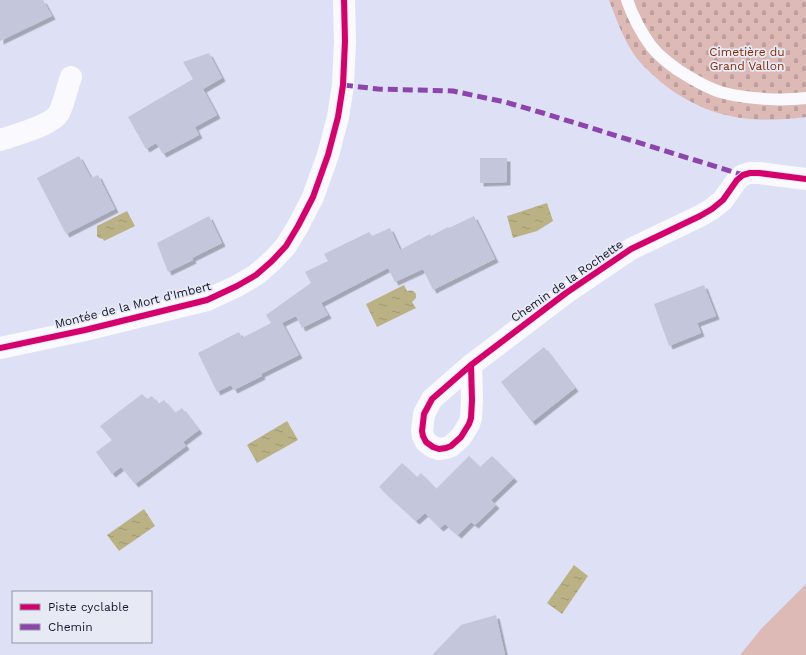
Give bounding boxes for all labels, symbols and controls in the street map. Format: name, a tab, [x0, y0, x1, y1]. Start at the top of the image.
park label: Cimetière du Grand Vallon	[709, 45, 785, 73]
street label: Chemin de la Rochette	[508, 237, 626, 325]
street label: Montée de la Mort d'Imbert	[53, 279, 213, 331]
legend	[12, 591, 152, 643]
text: Piste cyclable	[48, 600, 129, 614]
text: Chemin	[48, 620, 93, 634]

